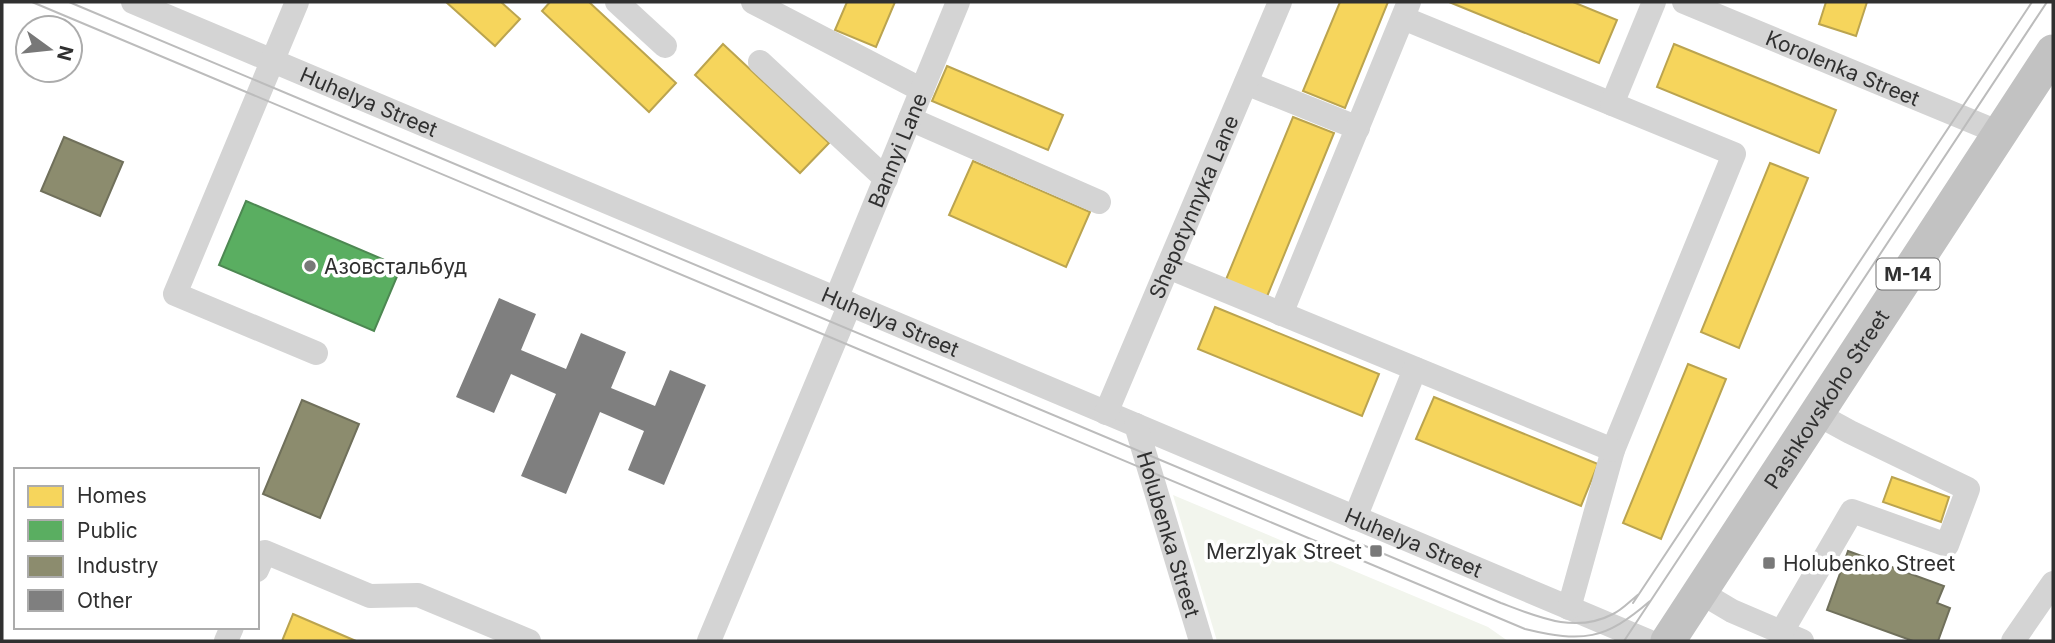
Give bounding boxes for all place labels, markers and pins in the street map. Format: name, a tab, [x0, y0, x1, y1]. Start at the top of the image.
place label: Азовстальбуд	[324, 254, 467, 279]
marker: Азовстальбуд	[302, 258, 318, 274]
place label: Merzlyak Street	[1206, 539, 1362, 564]
marker: Merzlyak Street	[1368, 543, 1384, 559]
place label: Holubenko Street	[1783, 551, 1955, 576]
marker: Holubenko Street	[1761, 555, 1777, 571]

